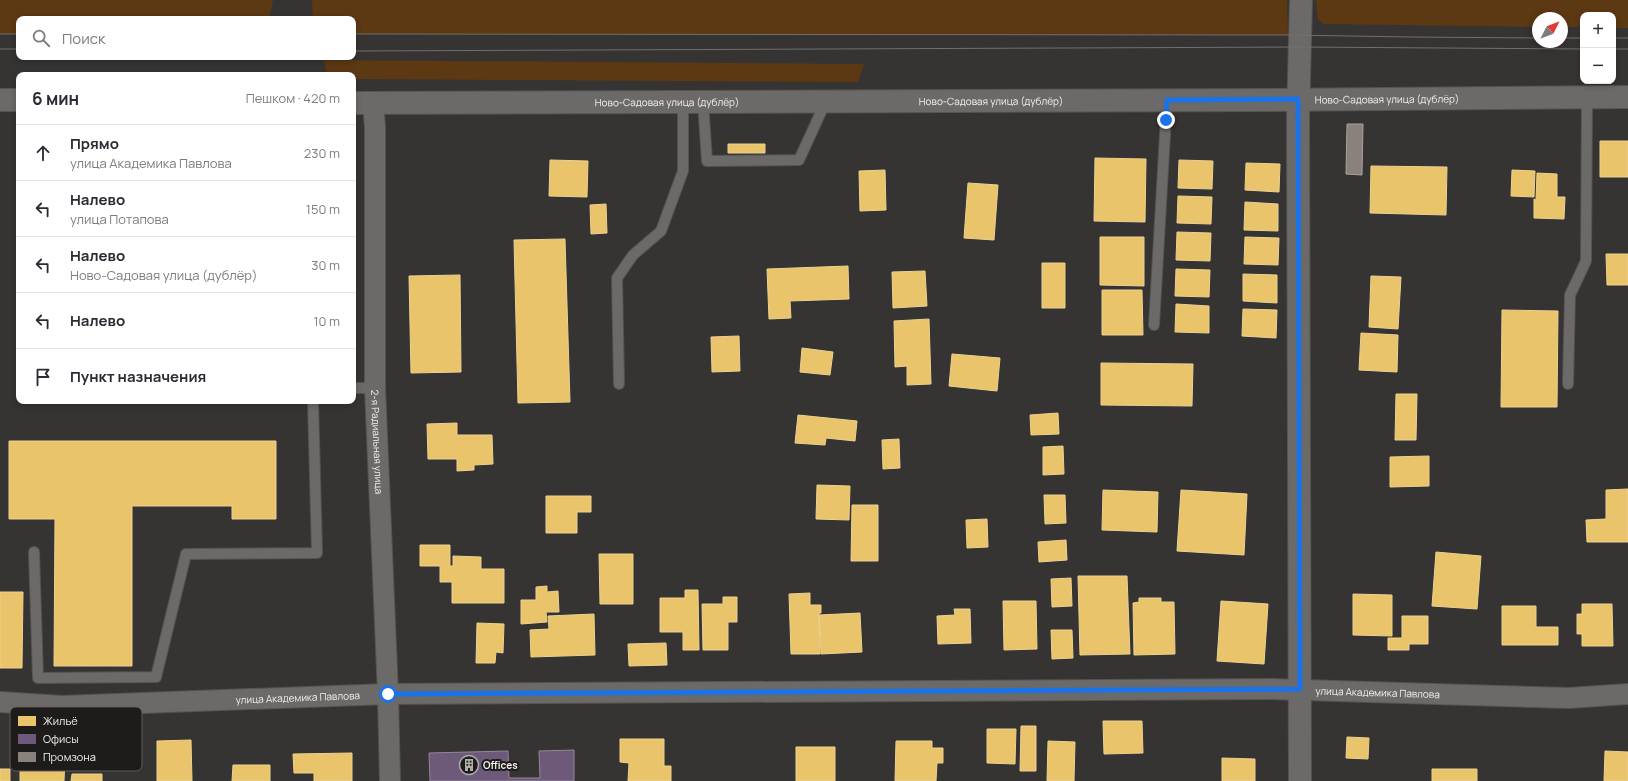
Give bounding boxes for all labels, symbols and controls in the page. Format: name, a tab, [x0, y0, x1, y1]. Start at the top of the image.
north arrow	[1532, 12, 1568, 48]
map controls	[1580, 12, 1616, 84]
button: +	[1580, 12, 1616, 48]
search box	[16, 16, 356, 60]
icon: search	[30, 27, 52, 49]
text: Поиск	[62, 28, 106, 49]
button: −	[1580, 48, 1616, 84]
text: 6 мин	[32, 87, 79, 110]
text: Пешком · 420 m	[246, 89, 340, 107]
street label: Ново-Садовая улица (дублёр)	[1315, 91, 1459, 107]
street label: Ново-Садовая улица (дублёр)	[919, 94, 1063, 108]
street label: Ново-Садовая улица (дублёр)	[595, 95, 739, 109]
route end	[1157, 111, 1175, 129]
text: Прямо	[70, 133, 119, 154]
icon: ahead	[32, 142, 54, 164]
text: 230 m	[304, 144, 340, 162]
text: улица Академика Павлова	[70, 154, 232, 172]
text: Налево	[70, 189, 125, 210]
icon: left	[32, 198, 54, 220]
text: 150 m	[306, 200, 340, 218]
text: улица Потапова	[70, 210, 169, 228]
text: Налево	[70, 245, 125, 266]
icon: left	[32, 254, 54, 276]
text: 30 m	[311, 256, 340, 274]
text: Ново-Садовая улица (дублёр)	[70, 266, 258, 284]
icon: left	[32, 310, 54, 332]
text: Налево	[70, 310, 125, 331]
text: 10 m	[313, 312, 340, 330]
icon: arrive	[32, 366, 54, 388]
text: Пункт назначения	[70, 366, 206, 387]
street label: 2-я Радиальная улица	[368, 389, 387, 494]
street label: улица Академика Павлова	[1315, 683, 1440, 701]
route start	[379, 685, 397, 703]
street label: улица Академика Павлова	[235, 688, 360, 707]
legend	[10, 707, 142, 771]
text: Жильё	[43, 713, 78, 728]
text: Офисы	[43, 731, 79, 746]
text: Промзона	[43, 749, 96, 764]
building icon: Offices	[458, 754, 480, 776]
place label: Offices	[483, 758, 518, 772]

